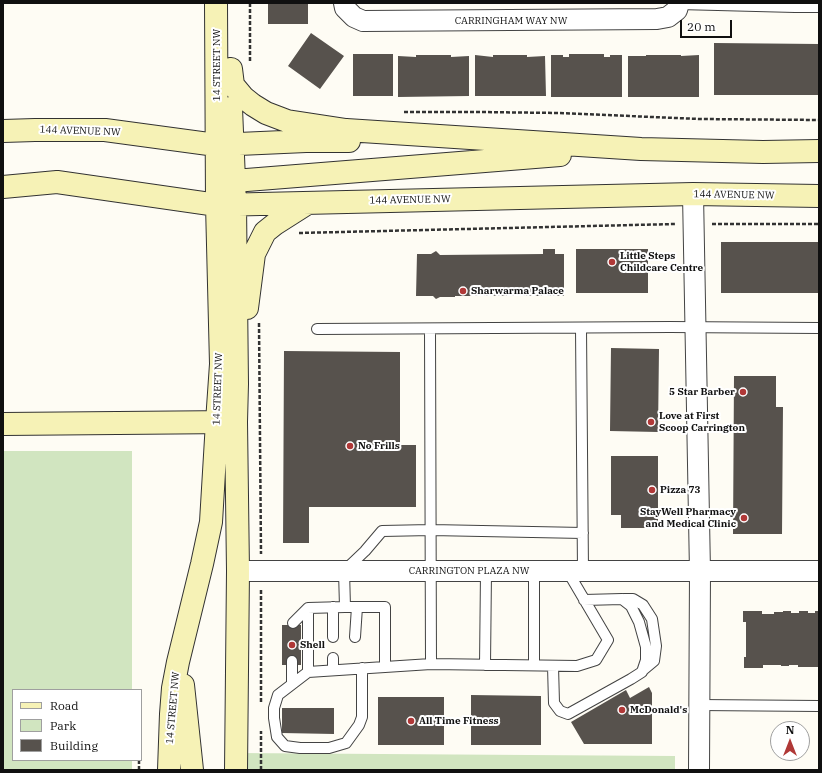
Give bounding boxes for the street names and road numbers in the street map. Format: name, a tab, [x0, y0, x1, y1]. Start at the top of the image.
street label: CARRINGHAM WAY NW	[455, 15, 567, 27]
street label: 14 STREET NW	[211, 29, 223, 101]
street label: 144 AVENUE NW	[39, 124, 121, 138]
street label: 144 AVENUE NW	[693, 188, 775, 202]
street label: 144 AVENUE NW	[369, 193, 451, 207]
street label: 14 STREET NW	[211, 353, 225, 425]
street label: CARRINGTON PLAZA NW	[409, 565, 529, 577]
street label: 14 STREET NW	[164, 671, 182, 745]

